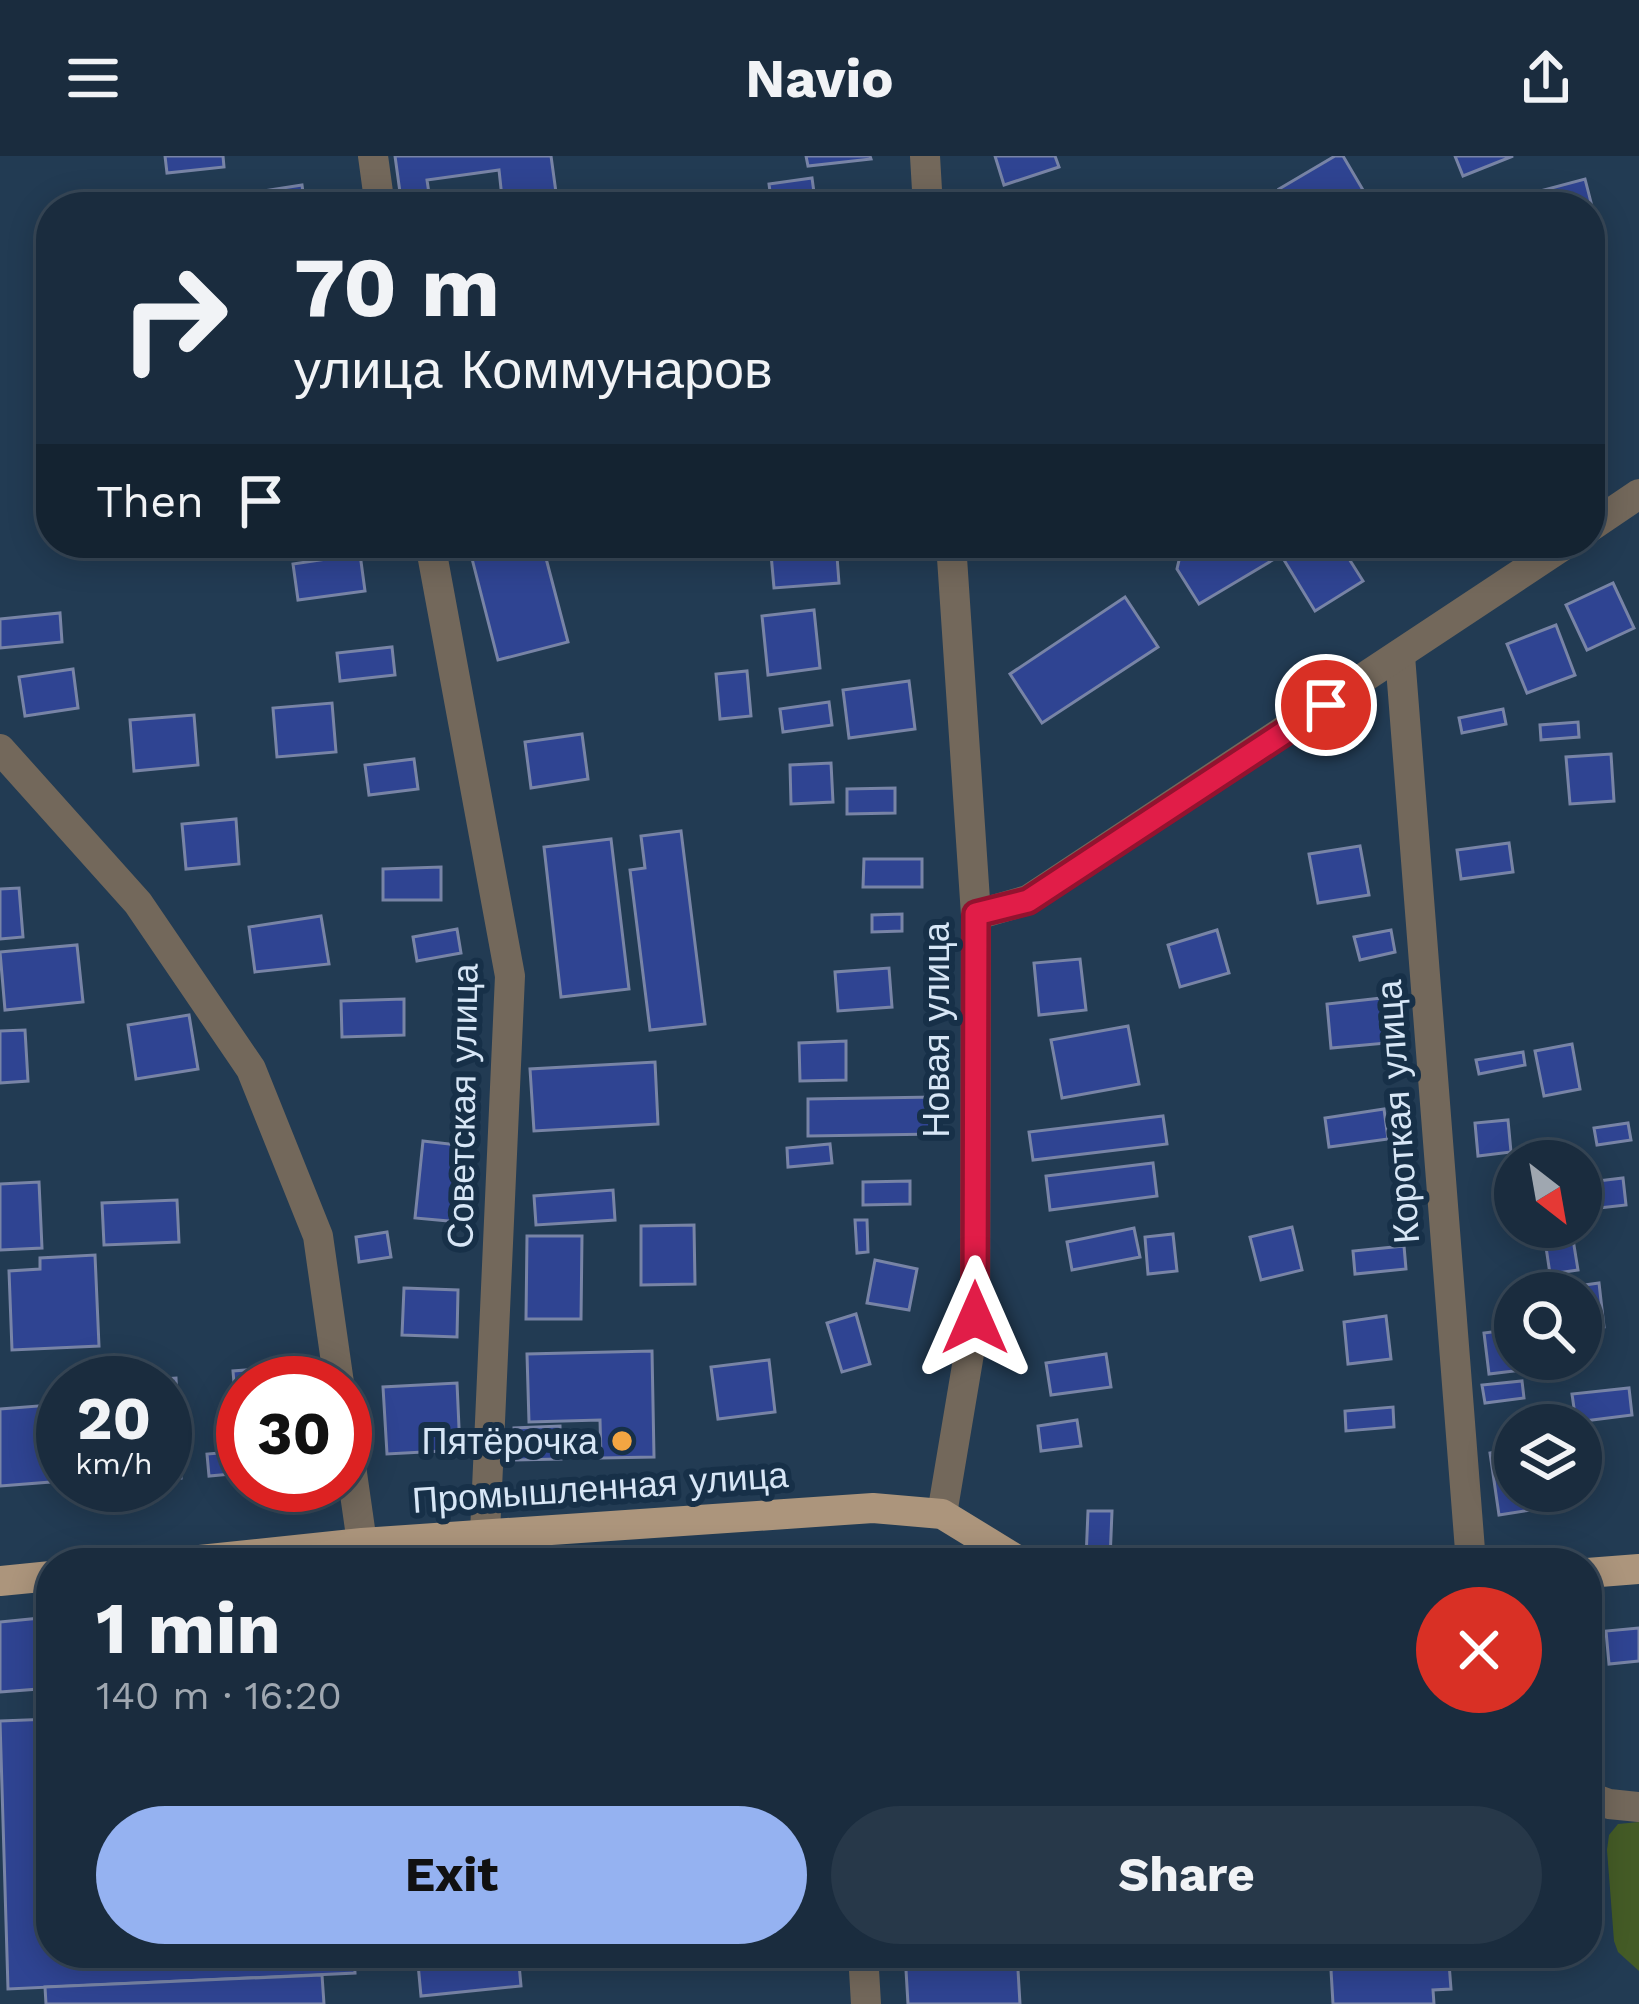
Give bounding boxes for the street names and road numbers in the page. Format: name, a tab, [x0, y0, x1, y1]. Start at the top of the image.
street label: Новая улица	[916, 921, 958, 1138]
street label: Советская улица	[440, 962, 487, 1249]
street label: Короткая улица	[1368, 978, 1428, 1245]
street label: Промышленная улица	[411, 1454, 791, 1522]

